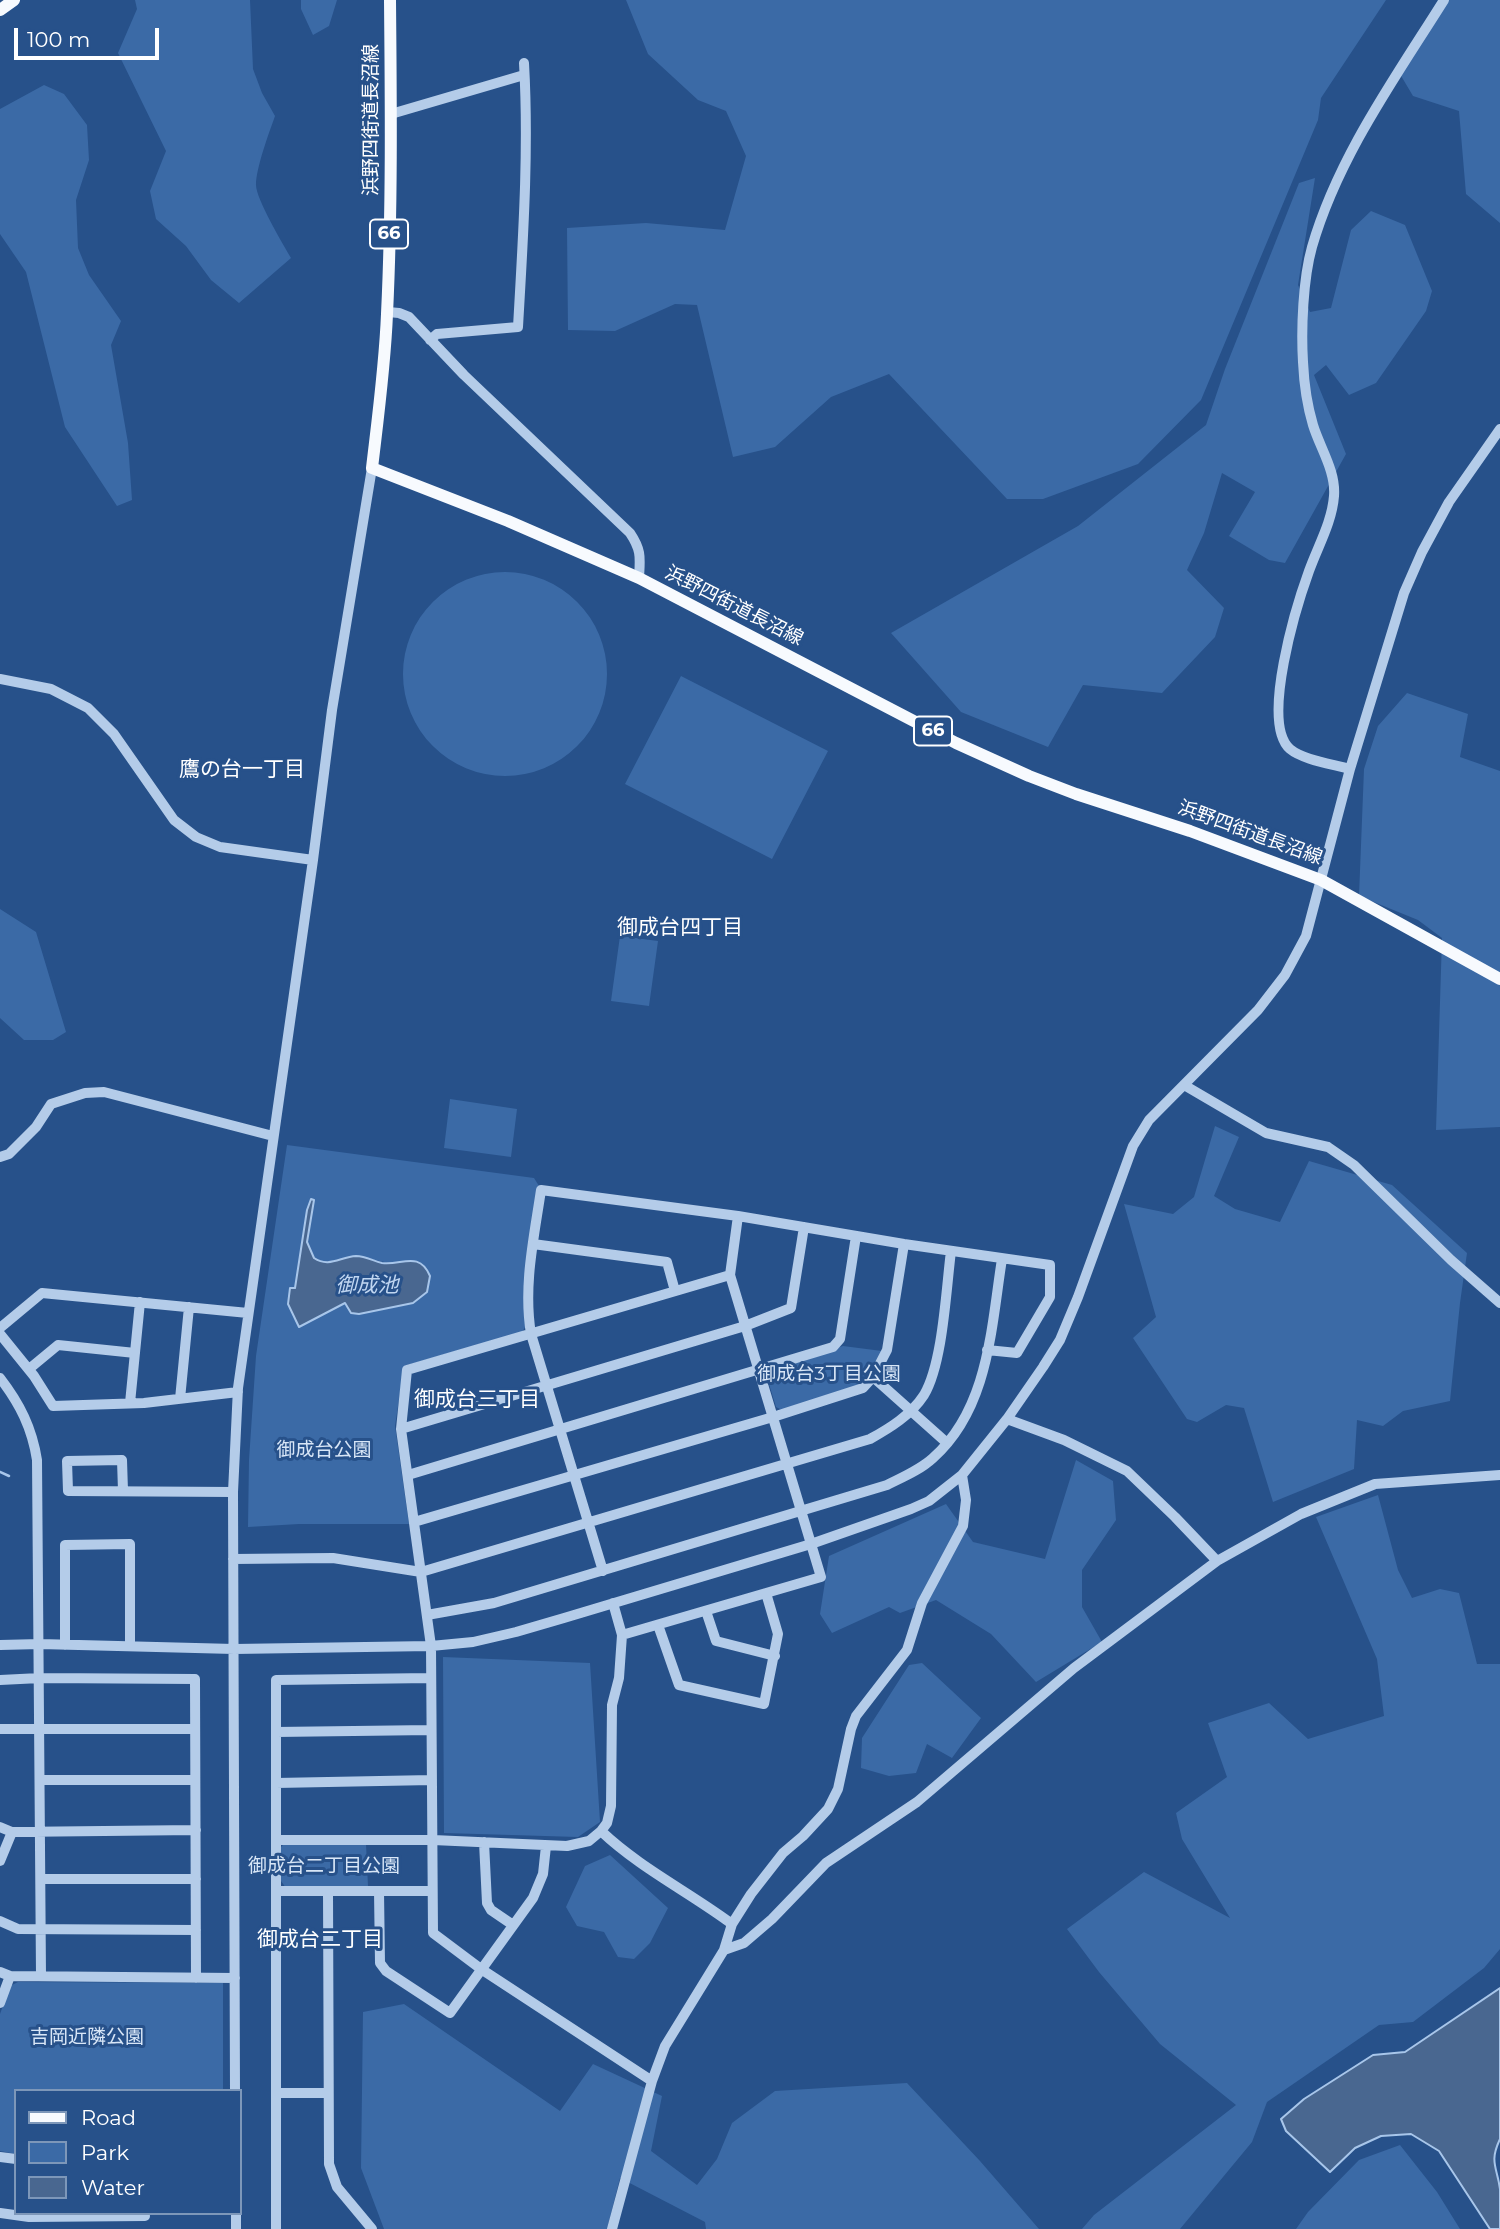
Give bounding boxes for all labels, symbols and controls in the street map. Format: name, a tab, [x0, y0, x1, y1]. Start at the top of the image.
scale bar	[18, 14, 163, 58]
text: 100 m	[27, 27, 90, 52]
street label: 浜野四街道長沼線	[360, 44, 382, 196]
road number: 66	[370, 220, 408, 248]
street label: 浜野四街道長沼線	[661, 561, 807, 651]
road number: 66	[914, 716, 952, 746]
district label: 鷹の台一丁目	[179, 757, 305, 783]
street label: 浜野四街道長沼線	[1175, 796, 1325, 870]
district label: 御成台四丁目	[617, 915, 743, 941]
water label: 御成池	[336, 1273, 398, 1299]
park label: 御成台3丁目公園	[757, 1363, 901, 1385]
district label: 御成台三丁目	[414, 1387, 540, 1413]
park label: 御成台公園	[277, 1439, 371, 1461]
park label: 御成台二丁目公園	[248, 1855, 400, 1877]
district label: 御成台二丁目	[257, 1927, 383, 1953]
park label: 吉岡近隣公園	[30, 2026, 144, 2048]
legend	[14, 2089, 242, 2215]
text: Road	[81, 2105, 136, 2130]
text: Park	[81, 2140, 129, 2165]
text: Water	[81, 2175, 145, 2200]

